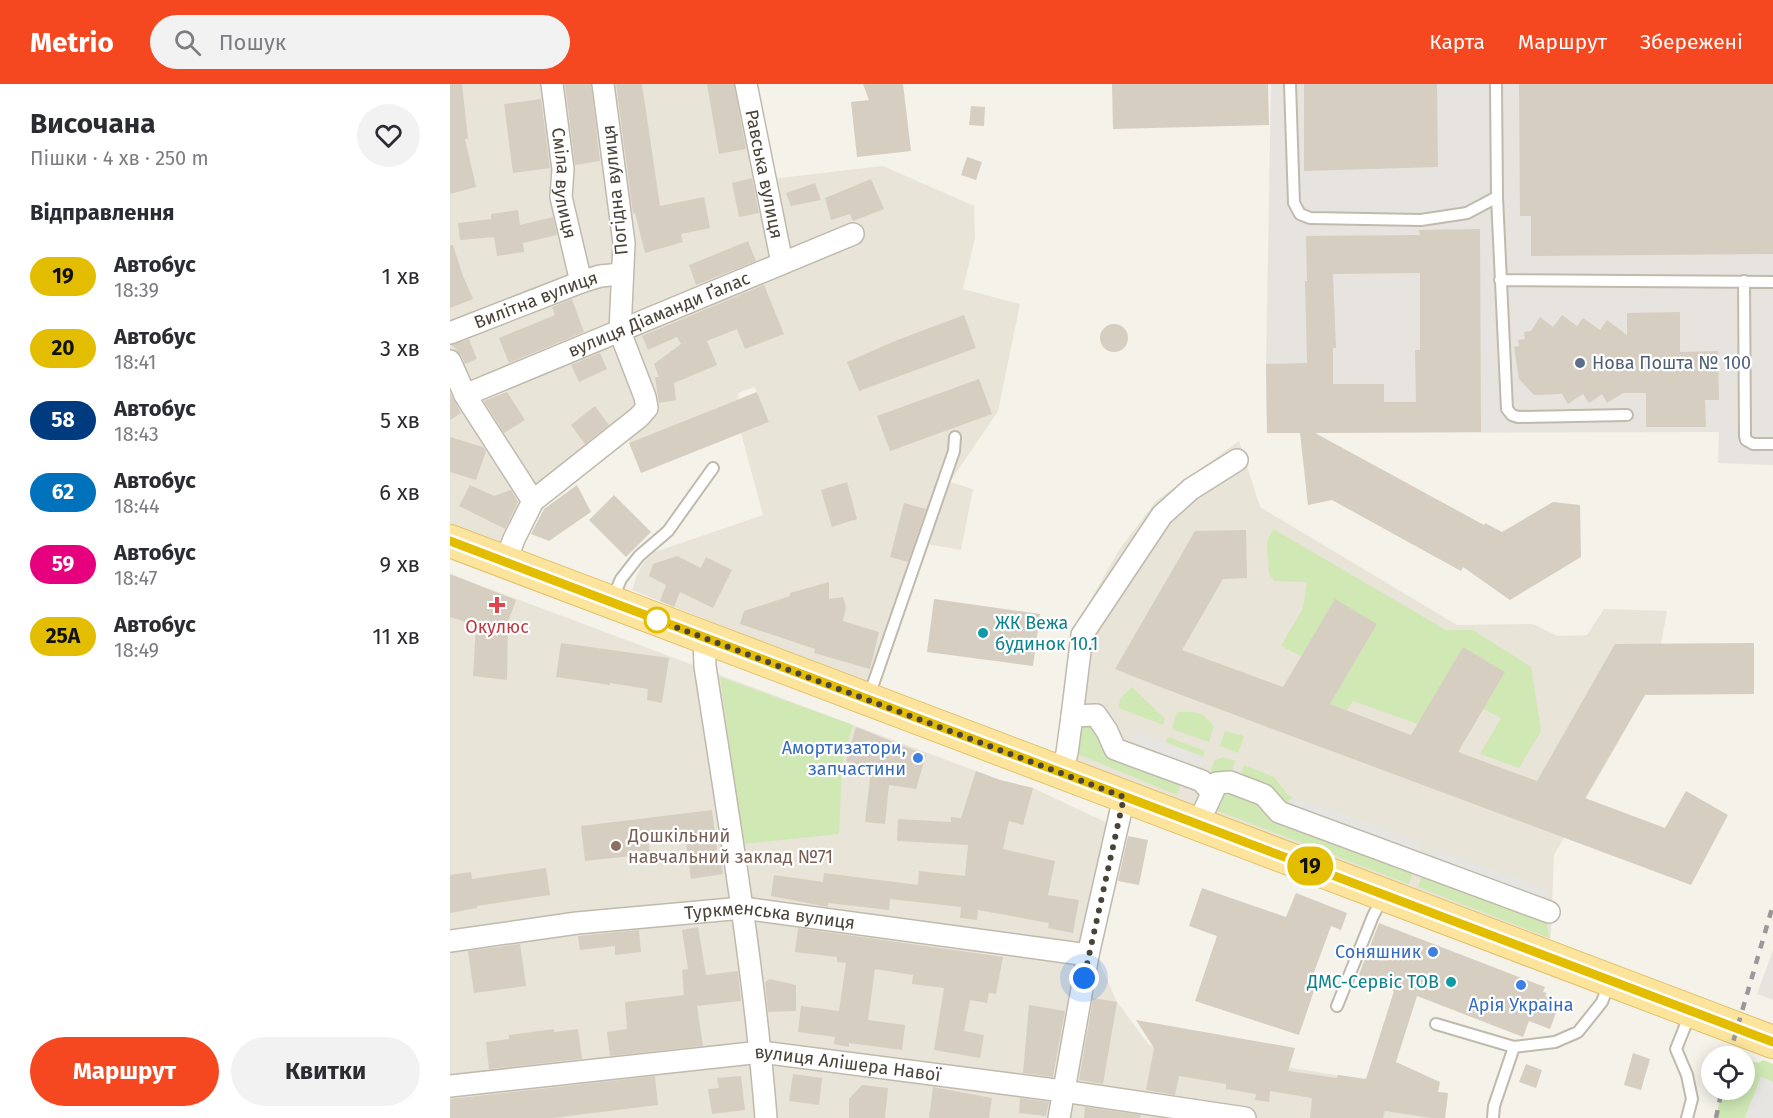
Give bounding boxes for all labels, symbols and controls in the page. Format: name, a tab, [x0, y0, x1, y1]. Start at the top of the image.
search box	[150, 15, 570, 69]
text: Metrio	[30, 26, 114, 59]
icon: search	[171, 26, 204, 59]
text: Пошук	[219, 29, 286, 56]
text: Карта	[1429, 29, 1485, 55]
text: Маршрут	[1518, 29, 1607, 55]
text: Збережені	[1640, 29, 1743, 55]
button: heart	[357, 104, 420, 167]
text: Височана	[30, 107, 156, 140]
street label: Равська вулиця	[740, 108, 788, 241]
street label: Погідна вулиця	[597, 124, 633, 256]
street label: Сміла вулиця	[547, 126, 581, 241]
text: Пішки · 4 хв · 250 m	[30, 146, 209, 170]
text: Відправлення	[30, 199, 175, 226]
text: Автобус	[114, 251, 196, 278]
text: 19	[52, 263, 74, 289]
text: 1 хв	[382, 263, 420, 290]
street label: Вилітна вулиця	[471, 266, 600, 334]
street label: вулиця Діаманди Ґалас	[565, 267, 754, 362]
text: 18:39	[114, 278, 159, 302]
text: Автобус	[114, 323, 196, 350]
text: 20	[51, 335, 75, 361]
text: 3 хв	[380, 335, 420, 362]
text: 18:41	[114, 350, 157, 374]
place label: Нова Пошта № 100	[1592, 352, 1751, 374]
marker: Нова Пошта № 100	[1573, 356, 1587, 370]
text: Автобус	[114, 395, 196, 422]
text: 58	[51, 407, 75, 433]
text: 5 хв	[380, 407, 420, 434]
text: 18:43	[114, 422, 159, 446]
text: Автобус	[114, 467, 196, 494]
text: 62	[52, 479, 74, 505]
text: 6 хв	[379, 479, 420, 506]
text: 18:44	[114, 494, 160, 518]
text: Автобус	[114, 539, 196, 566]
text: 59	[52, 551, 74, 577]
text: 9 хв	[380, 551, 420, 578]
text: 18:47	[114, 566, 157, 590]
marker: Окулюс	[488, 596, 506, 614]
unlabelled marker	[644, 607, 670, 633]
text: Автобус	[114, 611, 196, 638]
place label: ЖК Вежа будинок 10.1	[995, 612, 1098, 655]
place label: Окулюс	[465, 616, 529, 638]
text: 25А	[46, 623, 80, 649]
text: 11 хв	[372, 623, 420, 650]
marker: ЖК Вежа будинок 10.1	[976, 626, 990, 640]
text: 18:49	[114, 638, 159, 662]
place label: Амортизатори, запчастини	[782, 737, 906, 780]
marker: Амортизатори, запчастини	[911, 751, 925, 765]
place label: Дошкільний навчальний заклад №71	[627, 825, 833, 868]
marker: Дошкільний навчальний заклад №71	[609, 839, 623, 853]
line badge: 19	[1283, 846, 1337, 886]
text: 19	[1299, 853, 1321, 879]
street label: Туркменська вулиця	[683, 897, 856, 934]
place label: Соняшник	[1335, 941, 1422, 963]
marker: Соняшник	[1426, 945, 1440, 959]
your location	[1069, 963, 1099, 993]
place label: ДМС-Сервіс ТОВ	[1306, 971, 1439, 993]
marker: ДМС-Сервіс ТОВ	[1444, 975, 1458, 989]
marker: Арія Украіна	[1514, 978, 1528, 992]
place label: Арія Украіна	[1468, 994, 1574, 1016]
button: Маршрут	[30, 1037, 219, 1106]
button: Квитки	[231, 1037, 420, 1106]
street label: вулиця Алішера Навої	[753, 1041, 943, 1086]
map controls	[1701, 1046, 1755, 1100]
button: locate	[1701, 1046, 1755, 1100]

